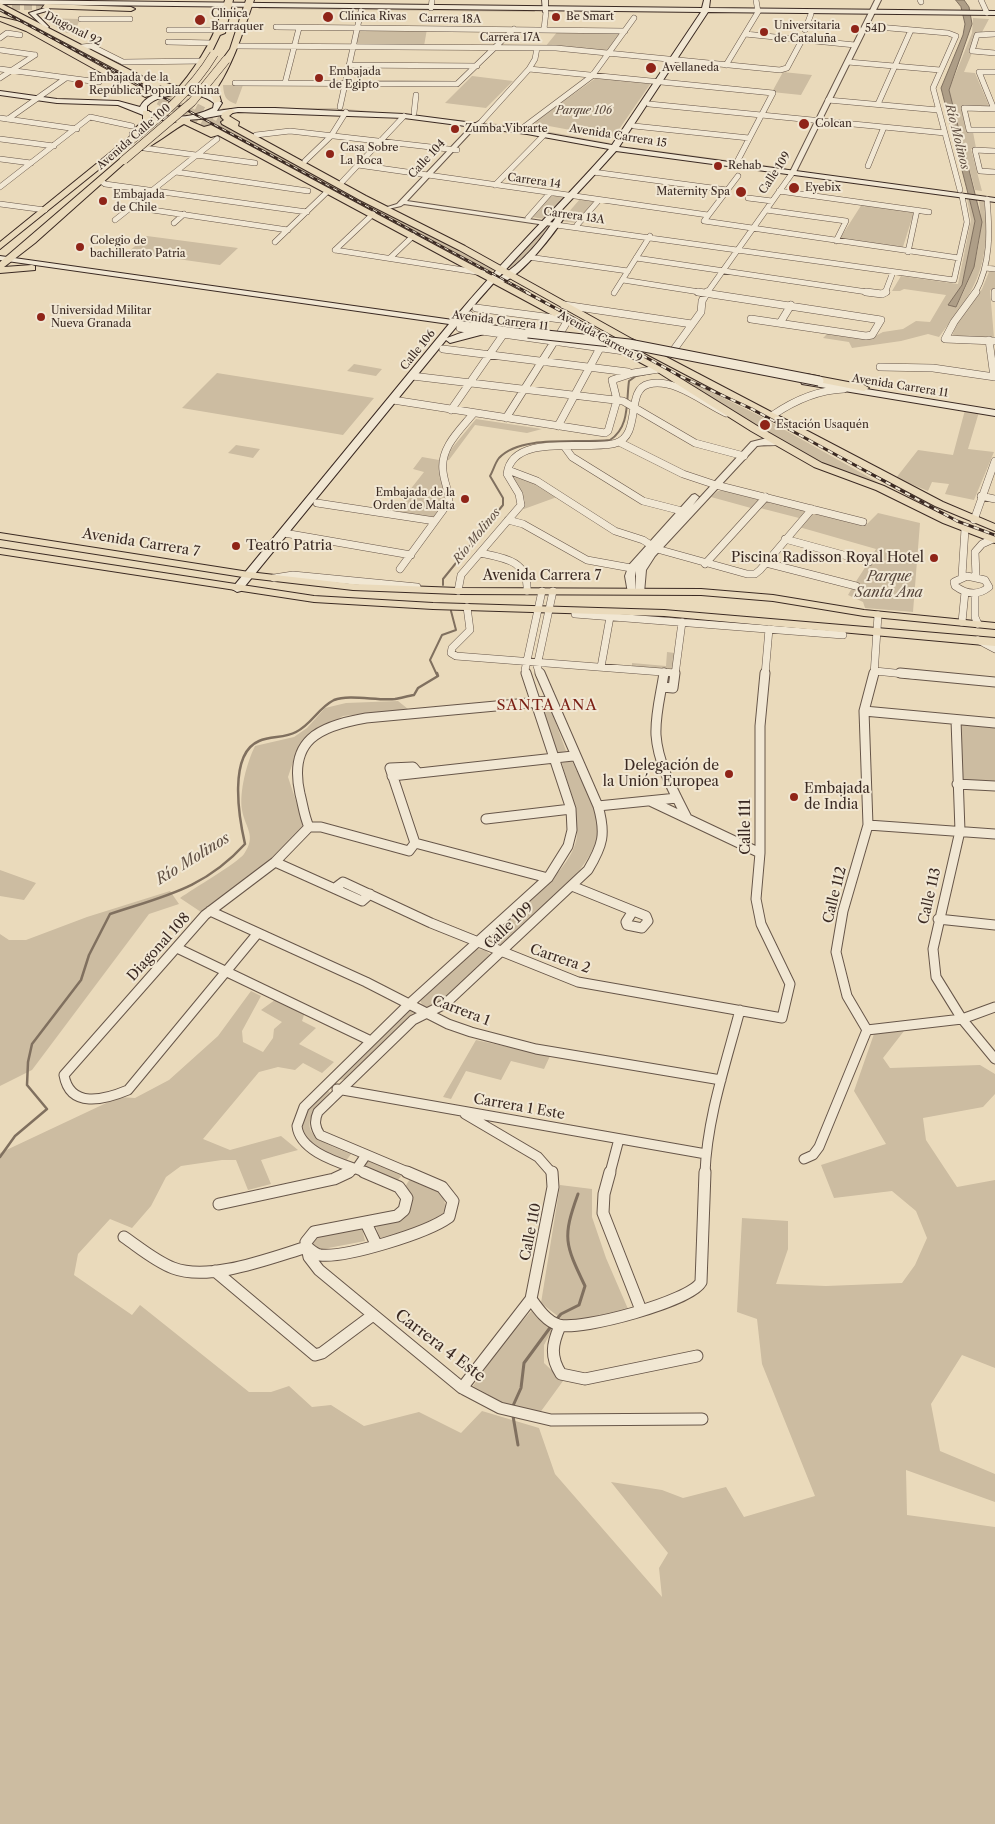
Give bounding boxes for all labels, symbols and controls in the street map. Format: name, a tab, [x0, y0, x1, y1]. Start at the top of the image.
place label: Clinica Barraquer	[211, 7, 264, 33]
street label: Diagonal 92	[42, 9, 104, 49]
marker: Clínica Rivas	[321, 10, 335, 24]
place label: Clínica Rivas	[339, 10, 406, 24]
place label: Be Smart	[566, 10, 614, 24]
marker: Be Smart	[550, 11, 562, 23]
street label: Carrera 18A	[419, 12, 481, 26]
marker: Clinica Barraquer	[193, 13, 207, 27]
place label: Universitaria de Cataluña	[774, 19, 840, 45]
place label: 54D	[865, 22, 886, 36]
marker: 54D	[849, 23, 861, 35]
marker: Universitaria de Cataluña	[758, 26, 770, 38]
street label: Carrera 17A	[480, 31, 540, 45]
marker: Avellaneda	[644, 61, 658, 75]
place label: Avellaneda	[662, 61, 719, 75]
place label: Embajada de Egipto	[329, 65, 381, 91]
place label: Embajada de la República Popular China	[89, 71, 220, 97]
marker: Embajada de Egipto	[313, 72, 325, 84]
marker: Embajada de la República Popular China	[73, 78, 85, 90]
street label: Avenida Calle 100	[94, 101, 174, 173]
water label: Río Molinos	[942, 103, 972, 171]
park label: Parque 106	[556, 104, 612, 118]
marker: Colcan	[797, 117, 811, 131]
place label: Colcan	[815, 117, 852, 131]
place label: Zumba Vibrarte	[465, 122, 548, 136]
street label: Avenida Carrera 15	[568, 122, 668, 150]
marker: Zumba Vibrarte	[449, 123, 461, 135]
street label: Calle 104	[406, 137, 448, 181]
place label: Casa Sobre La Roca	[340, 141, 398, 167]
marker: Casa Sobre La Roca	[324, 148, 336, 160]
street label: Calle 109	[756, 149, 794, 197]
place label: Rehab	[728, 159, 761, 173]
marker: Rehab	[712, 160, 724, 172]
street label: Carrera 14	[506, 171, 562, 191]
marker: Eyebix	[787, 181, 801, 195]
place label: Eyebix	[805, 181, 841, 195]
place label: Maternity Spa	[656, 185, 730, 199]
marker: Maternity Spa	[734, 185, 748, 199]
place label: Embajada de Chile	[113, 188, 165, 214]
marker: Embajada de Chile	[97, 195, 109, 207]
street label: Carrera 13A	[543, 205, 605, 227]
place label: Colegio de bachillerato Patria	[90, 234, 186, 260]
marker: Colegio de bachillerato Patria	[74, 241, 86, 253]
place label: Universidad Militar Nueva Granada	[51, 304, 151, 330]
street label: Avenida Carrera 9	[556, 308, 644, 366]
street label: Avenida Carrera 11	[451, 309, 549, 333]
marker: Universidad Militar Nueva Granada	[35, 311, 47, 323]
street label: Calle 106	[398, 327, 438, 373]
street label: Avenida Carrera 11	[851, 372, 949, 400]
marker: Estación Usaquén	[758, 418, 772, 432]
place label: Estación Usaquén	[776, 418, 869, 432]
place label: Embajada de la Orden de Malta	[373, 486, 455, 512]
marker: Embajada de la Orden de Malta	[459, 493, 471, 505]
water label: Río Molinos	[450, 505, 504, 567]
street label: Avenida Carrera 7	[81, 525, 201, 561]
place label: Teatro Patria	[246, 538, 332, 554]
marker: Teatro Patria	[230, 540, 242, 552]
place label: Piscina Radisson Royal Hotel	[731, 550, 924, 566]
marker: Piscina Radisson Royal Hotel	[928, 552, 940, 564]
street label: Avenida Carrera 7	[483, 568, 601, 584]
park label: Parque Santa Ana	[855, 569, 923, 602]
district label: SANTA ANA	[495, 697, 599, 715]
place label: Delegación de la Unión Europea	[603, 758, 719, 790]
marker: Delegación de la Unión Europea	[723, 768, 735, 780]
place label: Embajada de India	[804, 781, 870, 814]
marker: Embajada de India	[788, 791, 800, 803]
street label: Calle 111	[738, 799, 754, 855]
water label: Río Molinos	[153, 829, 233, 889]
street label: Calle 112	[820, 865, 850, 925]
street label: Calle 113	[915, 866, 945, 926]
street label: Calle 109	[481, 899, 537, 953]
street label: Diagonal 108	[124, 909, 194, 985]
street label: Carrera 2	[528, 941, 592, 977]
street label: Carrera 1	[430, 992, 492, 1030]
street label: Carrera 1 Este	[472, 1091, 566, 1123]
street label: Calle 110	[517, 1202, 545, 1262]
street label: Carrera 4 Este	[391, 1306, 489, 1386]

